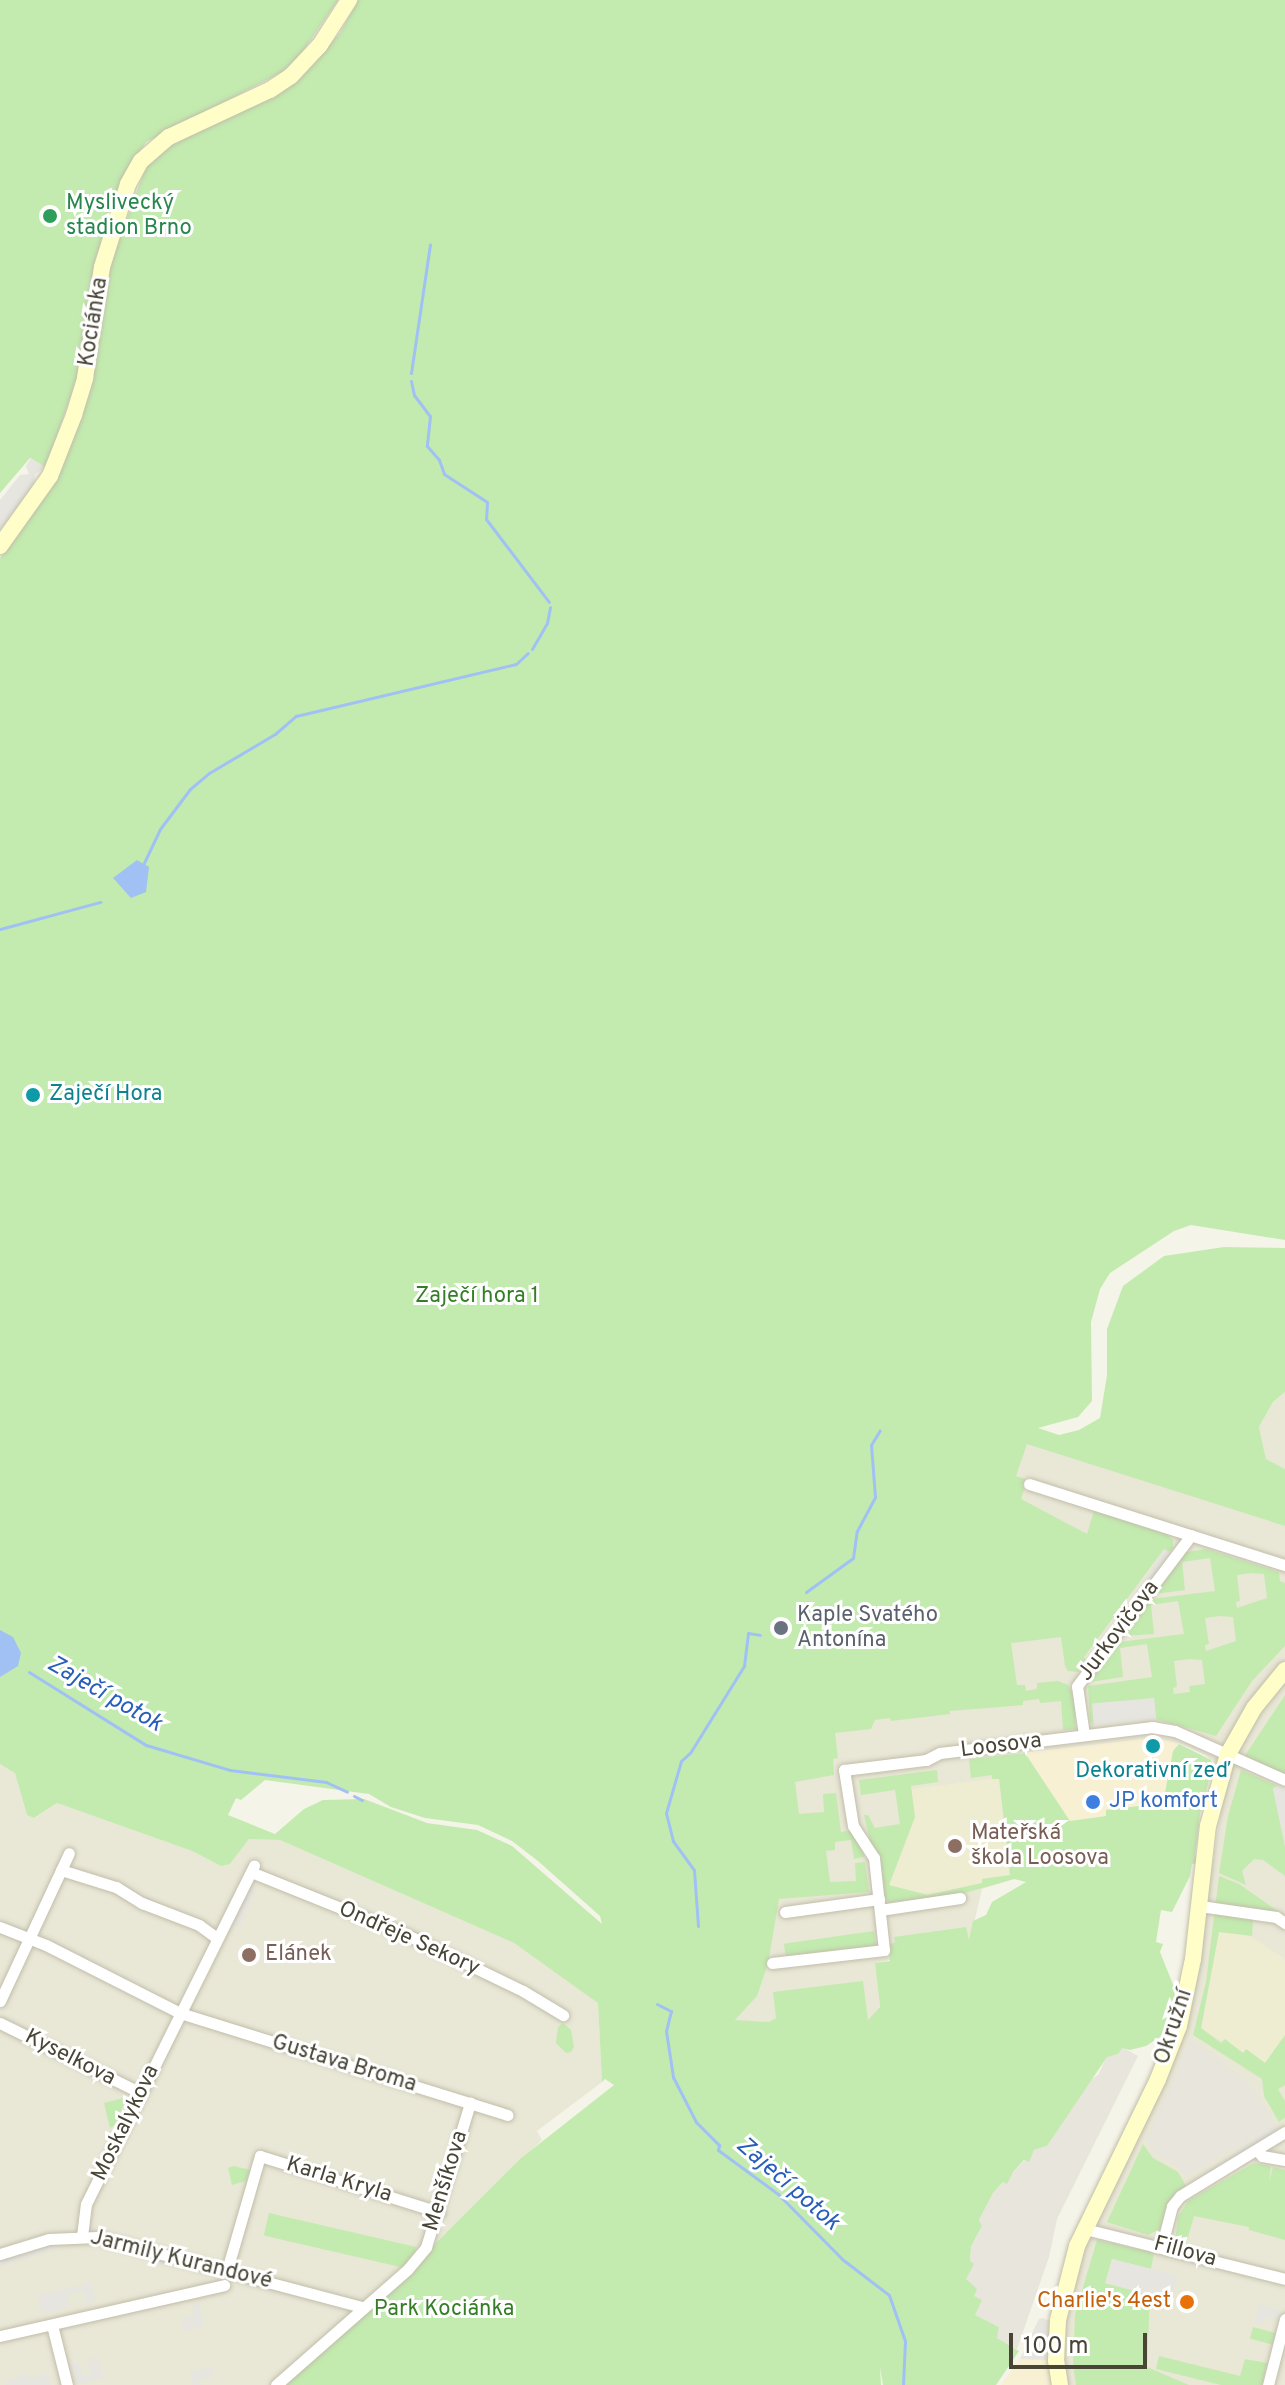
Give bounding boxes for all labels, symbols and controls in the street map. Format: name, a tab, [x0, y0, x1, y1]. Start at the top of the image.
place label: Myslivecký stadion Brno	[66, 190, 192, 242]
marker: Myslivecký stadion Brno	[41, 207, 59, 225]
street label: Kociánka	[74, 276, 114, 368]
place label: Zaječí Hora	[49, 1082, 162, 1108]
marker: Zaječí Hora	[24, 1086, 42, 1104]
park label: Zaječí hora 1	[415, 1284, 539, 1310]
street label: Jurkovičova	[1073, 1576, 1165, 1686]
place label: Kaple Svatého Antonína	[797, 1602, 938, 1654]
marker: Kaple Svatého Antonína	[772, 1619, 790, 1637]
water label: Zaječí potok	[41, 1650, 167, 1740]
street label: Loosova	[959, 1728, 1043, 1764]
marker: Dekorativní zeď	[1144, 1737, 1162, 1755]
place label: Dekorativní zeď	[1075, 1759, 1231, 1785]
place label: JP komfort	[1109, 1789, 1218, 1815]
marker: JP komfort	[1084, 1793, 1102, 1811]
place label: Mateřská škola Loosova	[971, 1820, 1109, 1872]
marker: Mateřská škola Loosova	[946, 1837, 964, 1855]
street label: Ondřeje Sekory	[334, 1896, 484, 1982]
place label: Elánek	[265, 1942, 332, 1968]
marker: Elánek	[240, 1946, 258, 1964]
street label: Okružní	[1149, 1986, 1199, 2068]
street label: Kyselkova	[20, 2024, 120, 2092]
street label: Gustava Broma	[269, 2029, 419, 2099]
street label: Moskalykova	[87, 2061, 165, 2185]
street label: Menšíkova	[418, 2128, 474, 2234]
water label: Zaječí potok	[729, 2132, 845, 2238]
street label: Karla Kryla	[283, 2151, 395, 2209]
street label: Jarmily Kurandové	[87, 2225, 275, 2295]
street label: Fillova	[1151, 2231, 1219, 2273]
place label: Charlie's 4est	[1037, 2289, 1171, 2315]
marker: Charlie's 4est	[1178, 2293, 1196, 2311]
park label: Park Kociánka	[374, 2297, 514, 2323]
scale bar	[1013, 2317, 1151, 2367]
text: 100 m	[1023, 2332, 1089, 2362]

